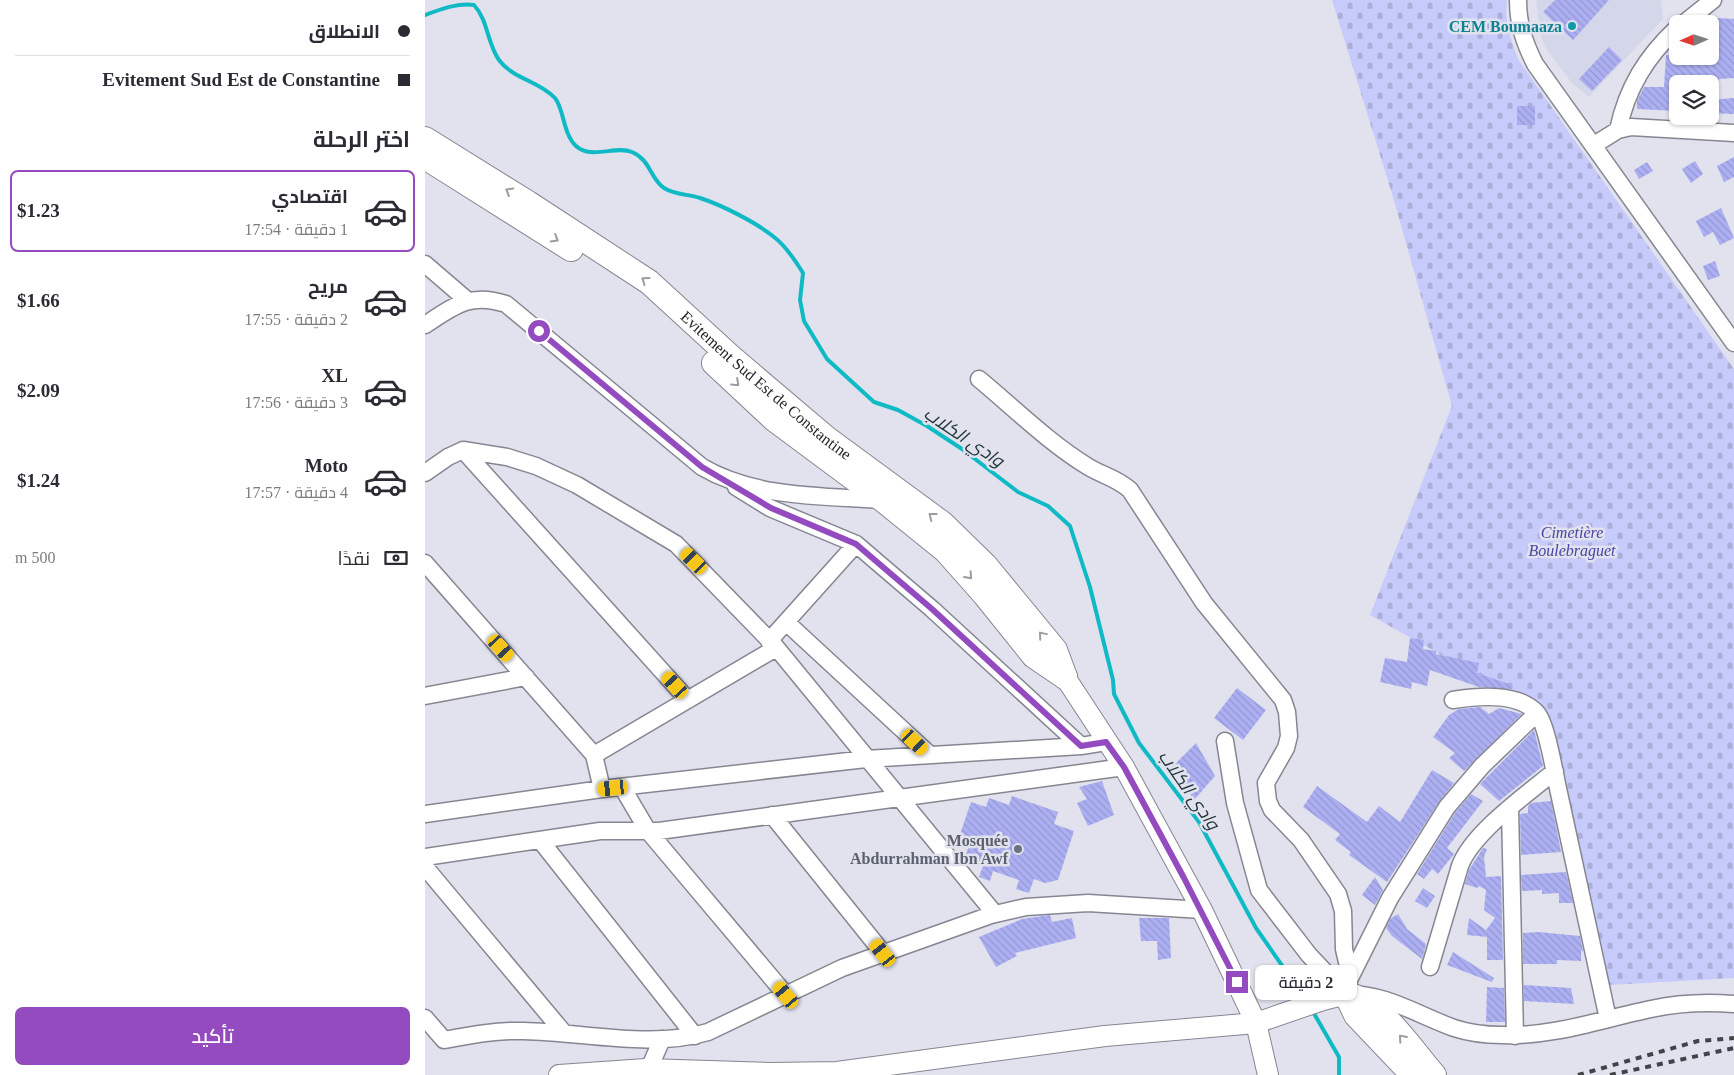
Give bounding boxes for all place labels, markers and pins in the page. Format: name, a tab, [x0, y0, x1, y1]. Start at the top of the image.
place label: CEM Boumaaza	[1449, 18, 1562, 35]
marker: CEM Boumaaza	[1566, 20, 1578, 32]
place label: Mosquée Abdurrahman Ibn Awf	[850, 832, 1009, 867]
marker: Mosquée Abdurrahman Ibn Awf	[1012, 843, 1024, 855]

